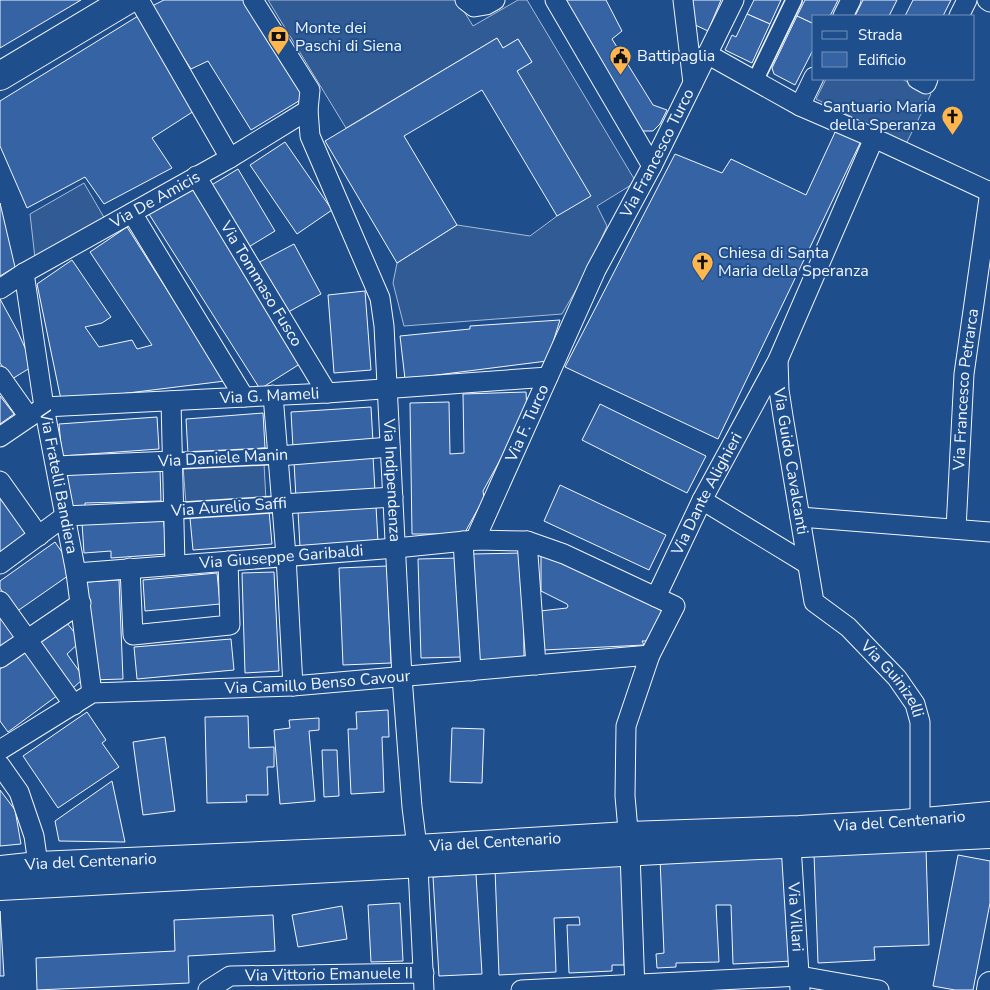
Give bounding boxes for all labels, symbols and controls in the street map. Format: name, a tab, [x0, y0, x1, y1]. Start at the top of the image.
legend	[812, 15, 975, 80]
place label: Monte dei Paschi di Siena	[295, 17, 402, 57]
bank icon: Monte dei Paschi di Siena	[267, 25, 291, 56]
text: Strada	[858, 25, 902, 45]
public building icon: Battipaglia	[609, 44, 633, 75]
place label: Battipaglia	[637, 45, 715, 67]
text: Edificio	[858, 50, 906, 70]
street label: Via Francesco Turco	[615, 85, 700, 222]
place label: Santuario Maria della Speranza	[823, 96, 936, 136]
church icon: Santuario Maria della Speranza	[940, 104, 964, 135]
street label: Via De Amicis	[105, 166, 204, 234]
street label: Via Tommaso Fusco	[214, 216, 307, 351]
place label: Chiesa di Santa Maria della Speranza	[718, 242, 869, 282]
church icon: Chiesa di Santa Maria della Speranza	[690, 250, 714, 281]
street label: Via Francesco Petrarca	[948, 307, 984, 472]
street label: Via F. Turco	[500, 381, 554, 466]
street label: Via G. Mameli	[218, 382, 320, 409]
street label: Via Guido Cavalcanti	[768, 385, 814, 536]
street label: Via Fratelli Bandiera	[34, 408, 83, 556]
street label: Via Indipendenza	[378, 417, 406, 542]
street label: Via Dante Alighieri	[666, 429, 748, 560]
street label: Via Daniele Manin	[156, 444, 289, 472]
street label: Via Aurelio Saffi	[169, 492, 288, 522]
street label: Via Giuseppe Garibaldi	[198, 540, 364, 574]
street label: Via Guinizelli	[855, 635, 929, 720]
street label: Via Camillo Benso Cavour	[223, 665, 411, 699]
street label: Via del Centenario	[832, 805, 967, 837]
street label: Via del Centenario	[428, 827, 562, 857]
street label: Via del Centenario	[23, 848, 157, 876]
street label: Via Villari	[782, 880, 809, 952]
street label: Via Vittorio Emanuele II	[244, 962, 413, 987]

